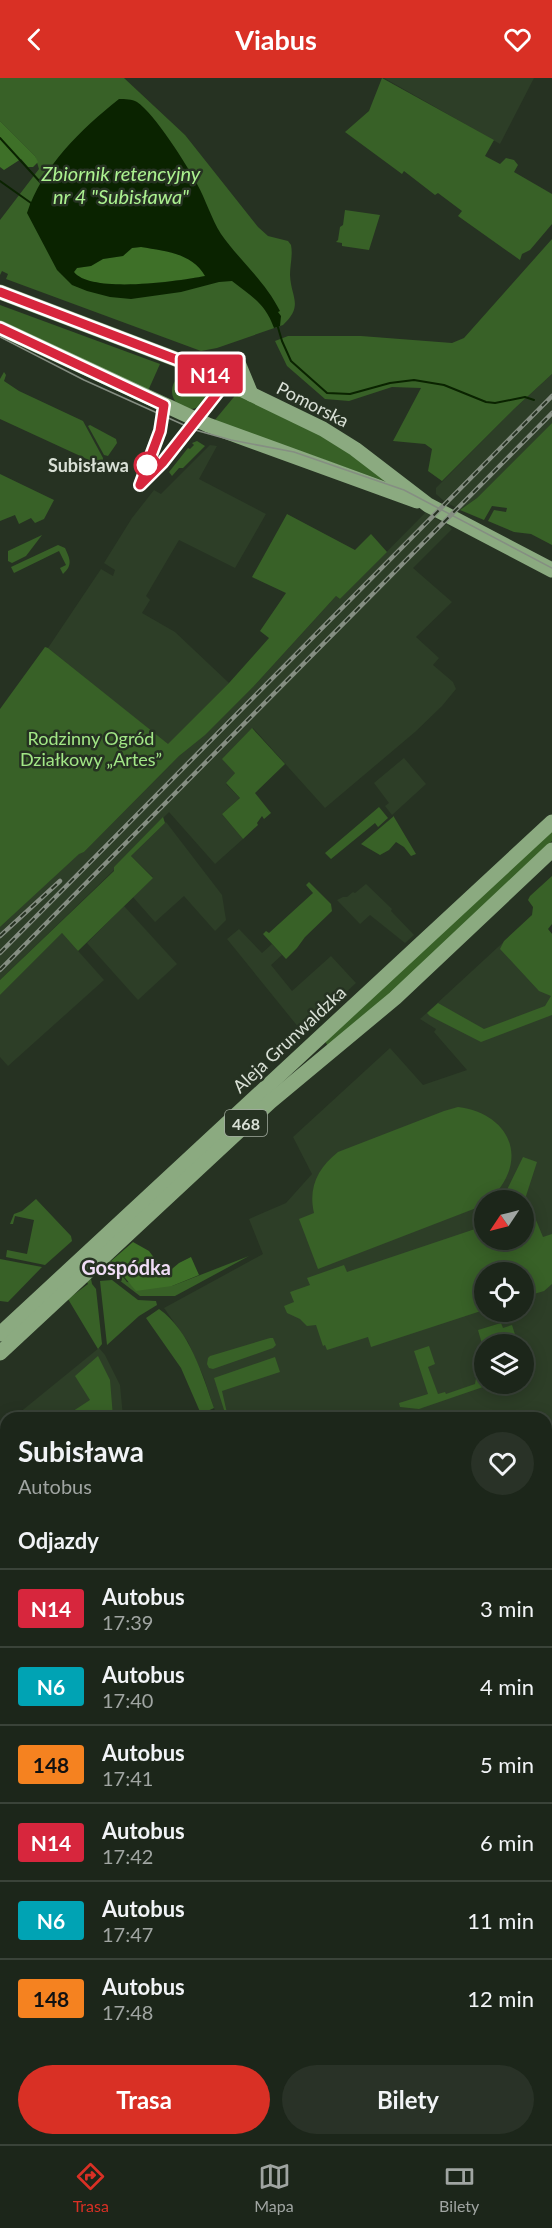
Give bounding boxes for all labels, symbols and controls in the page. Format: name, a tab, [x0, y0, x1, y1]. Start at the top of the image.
icon: back	[18, 23, 51, 56]
text: Viabus	[235, 23, 317, 56]
icon: heart	[501, 23, 534, 56]
water label: Zbiornik retencyjny nr 4 "Subisława"	[41, 161, 201, 208]
line badge: N14	[176, 354, 244, 394]
text: N14	[190, 362, 230, 387]
street label: Pomorska	[273, 377, 353, 431]
marker: Subisława	[134, 452, 160, 478]
place label: Subisława	[48, 454, 129, 476]
park label: Rodzinny Ogród Działkowy „Artes”	[20, 727, 162, 770]
street label: Aleja Grunwaldzka	[228, 981, 350, 1097]
road number: 468	[225, 1110, 267, 1136]
north arrow	[474, 1190, 534, 1250]
map controls	[474, 1190, 534, 1394]
district label: Gospódka	[81, 1255, 171, 1279]
button: locate	[474, 1262, 534, 1322]
button: layers	[474, 1334, 534, 1394]
button: heart	[471, 1432, 534, 1495]
text: Subisława	[18, 1434, 144, 1468]
text: Autobus	[18, 1474, 92, 1498]
text: Odjazdy	[18, 1527, 99, 1554]
text: Autobus	[102, 1583, 185, 1610]
text: 3 min	[480, 1595, 534, 1622]
text: N14	[31, 1596, 71, 1621]
text: 17:39	[102, 1610, 153, 1634]
text: Autobus	[102, 1661, 185, 1688]
text: 4 min	[480, 1673, 534, 1700]
text: N6	[37, 1674, 65, 1699]
text: 17:40	[102, 1688, 153, 1712]
text: Autobus	[102, 1739, 185, 1766]
text: 5 min	[480, 1751, 534, 1778]
text: 148	[33, 1752, 69, 1777]
text: 17:41	[102, 1766, 153, 1790]
text: Autobus	[102, 1817, 185, 1844]
text: 6 min	[480, 1829, 534, 1856]
text: N14	[31, 1830, 71, 1855]
text: 17:42	[102, 1844, 153, 1868]
text: Autobus	[102, 1895, 185, 1922]
text: 11 min	[467, 1907, 534, 1934]
text: N6	[37, 1908, 65, 1933]
text: 17:47	[102, 1922, 153, 1946]
text: Autobus	[102, 1973, 185, 2000]
text: 12 min	[467, 1985, 534, 2012]
text: 148	[33, 1986, 69, 2011]
text: 17:48	[102, 2000, 153, 2024]
button: Trasa	[18, 2065, 270, 2134]
button: Bilety	[282, 2065, 534, 2134]
tab: Trasa	[73, 2160, 109, 2215]
tab: Mapa	[254, 2160, 294, 2215]
tab: Bilety	[439, 2160, 479, 2215]

